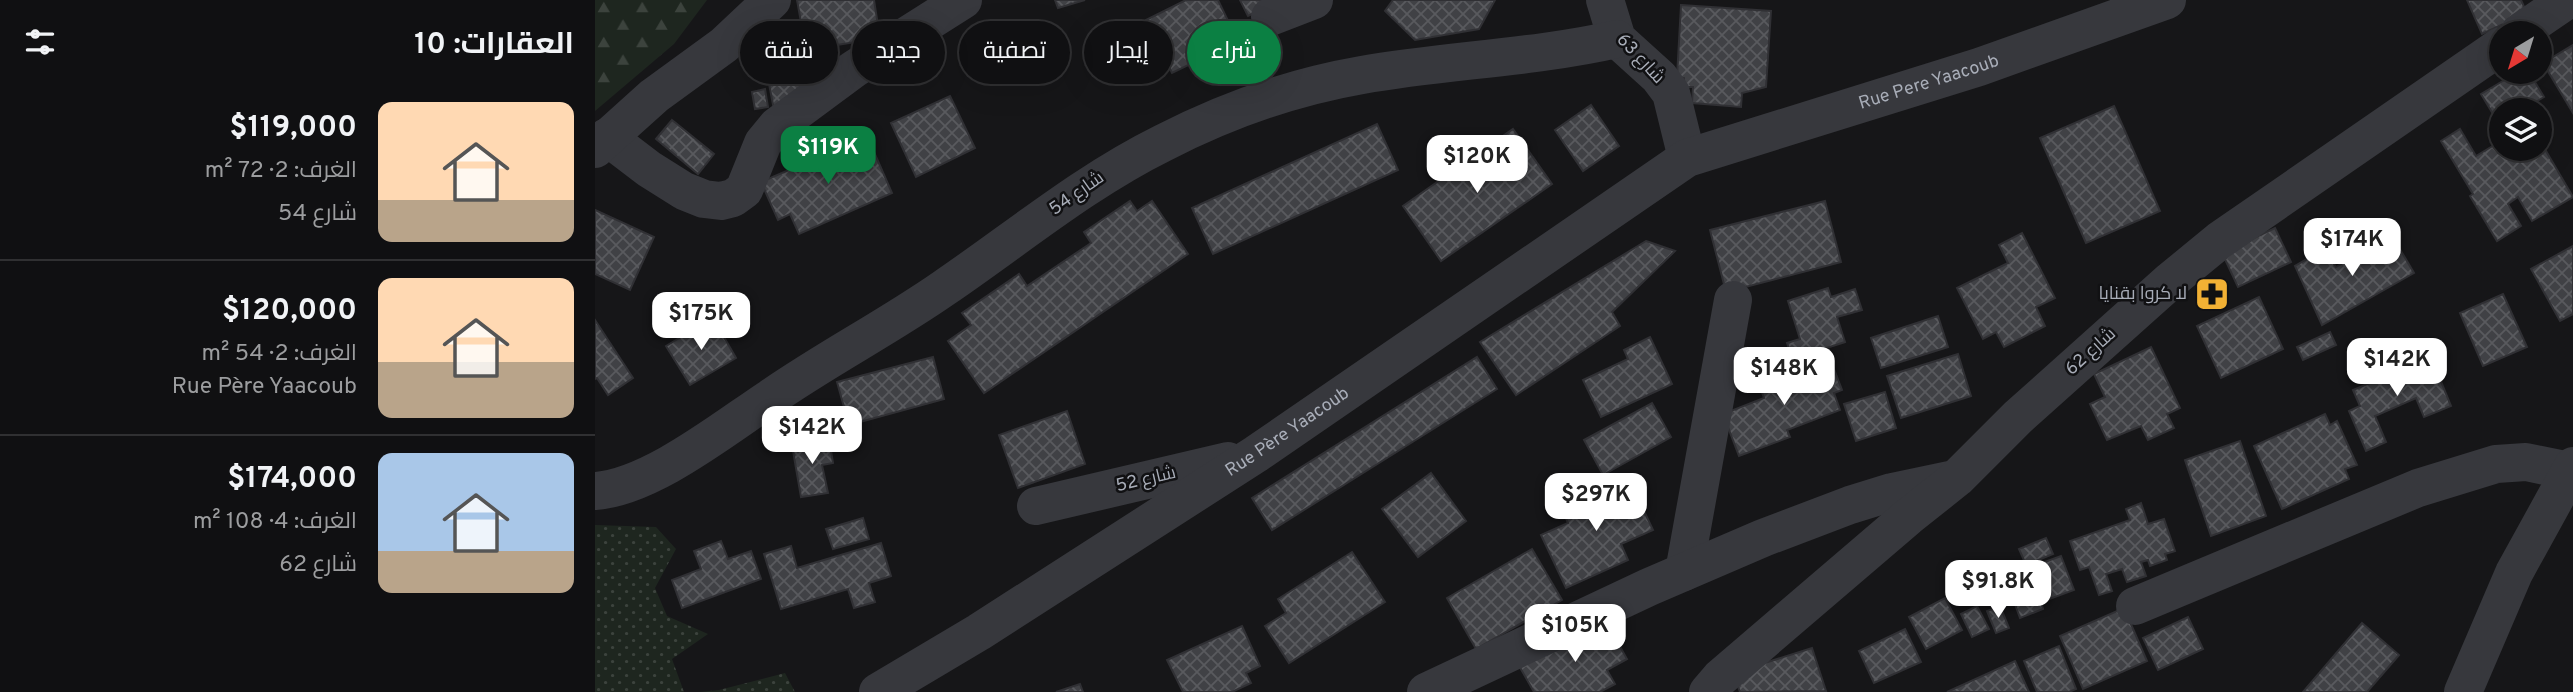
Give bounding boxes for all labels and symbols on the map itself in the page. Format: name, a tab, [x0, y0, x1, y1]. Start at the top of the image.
north arrow	[2489, 21, 2551, 84]
street label: شارع 63	[1611, 29, 1669, 89]
street label: Rue Pere Yaacoub	[1856, 49, 2002, 115]
pin: $119K	[779, 127, 877, 186]
pin: $120K	[1428, 136, 1526, 195]
street label: شارع 54	[1045, 167, 1109, 221]
pin: $174K	[2303, 218, 2401, 278]
pharmacy icon: لا كروا بقنايا	[2193, 275, 2231, 313]
place label: لا كروا بقنايا	[2099, 283, 2187, 306]
pin: $175K	[652, 292, 750, 352]
street label: شارع 62	[2061, 323, 2121, 381]
pin: $142K	[2348, 338, 2446, 398]
pin: $148K	[1735, 348, 1833, 407]
street label: Rue Père Yaacoub	[1221, 382, 1354, 482]
pin: $142K	[763, 406, 861, 466]
street label: شارع 52	[1114, 462, 1178, 498]
pin: $297K	[1547, 474, 1645, 533]
pin: $91.8K	[1941, 560, 2055, 620]
pin: $105K	[1526, 604, 1624, 664]

